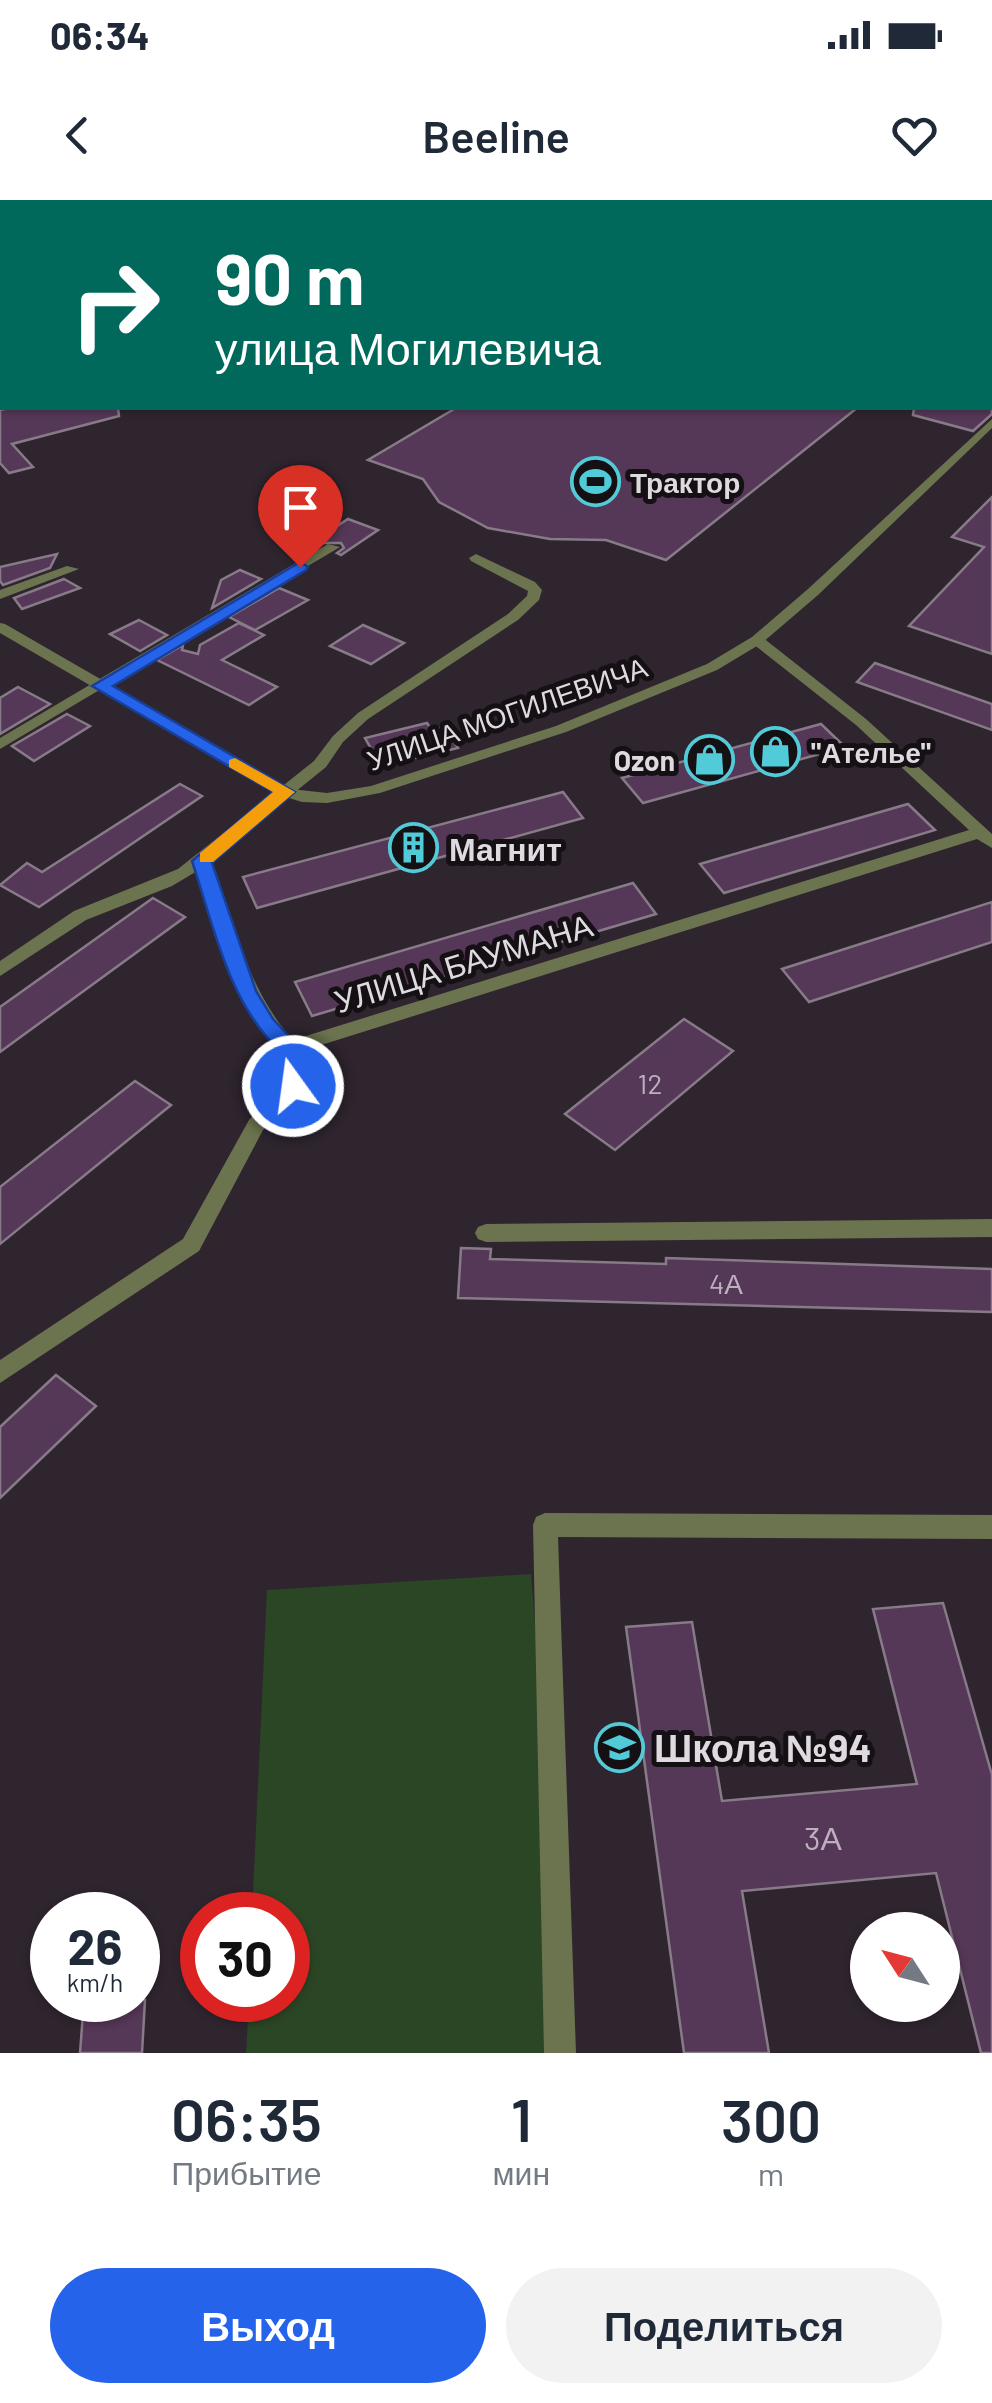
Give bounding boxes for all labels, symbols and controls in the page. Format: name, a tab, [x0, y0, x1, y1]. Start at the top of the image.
text: 06:34	[50, 12, 149, 58]
icon: back	[50, 108, 105, 163]
text: Beeline	[422, 108, 570, 162]
icon: heart	[887, 108, 942, 163]
text: 90 m	[215, 235, 365, 319]
icon: right	[50, 240, 180, 370]
text: улица Могилевича	[215, 320, 601, 374]
sports icon: Трактор	[569, 456, 621, 508]
pin	[258, 465, 343, 568]
place label: Трактор	[630, 465, 740, 499]
icon: arrive	[273, 480, 328, 535]
street label: УЛИЦА МОГИЛЕВИЧА	[363, 649, 652, 777]
shop icon: "Ателье"	[750, 726, 802, 778]
shop icon: Ozon	[684, 734, 736, 786]
place label: "Ателье"	[811, 735, 931, 769]
place label: Ozon	[614, 743, 675, 777]
building icon: Магнит	[388, 822, 440, 874]
place label: Магнит	[449, 829, 562, 867]
street label: УЛИЦА БАУМАНА	[329, 905, 597, 1020]
position arrow	[241, 1034, 345, 1138]
house number: 12	[638, 1066, 662, 1100]
house number: 4А	[709, 1266, 743, 1300]
school or university icon: Школа №94	[593, 1721, 645, 1773]
place label: Школа №94	[654, 1724, 871, 1770]
house number: 3А	[804, 1818, 843, 1856]
speed limit sign: 30	[180, 1892, 310, 2022]
north arrow	[850, 1912, 960, 2022]
map controls	[850, 1912, 960, 2022]
text: 26	[68, 1915, 122, 1975]
text: km/h	[67, 1967, 123, 1997]
text: 06:35	[171, 2082, 322, 2154]
text: 1	[511, 2082, 532, 2154]
text: 300	[721, 2083, 821, 2155]
text: Прибытие	[171, 2153, 321, 2191]
text: мин	[493, 2153, 550, 2191]
text: m	[758, 2154, 784, 2192]
button: Выход	[50, 2268, 486, 2383]
button: Поделиться	[506, 2268, 942, 2383]

